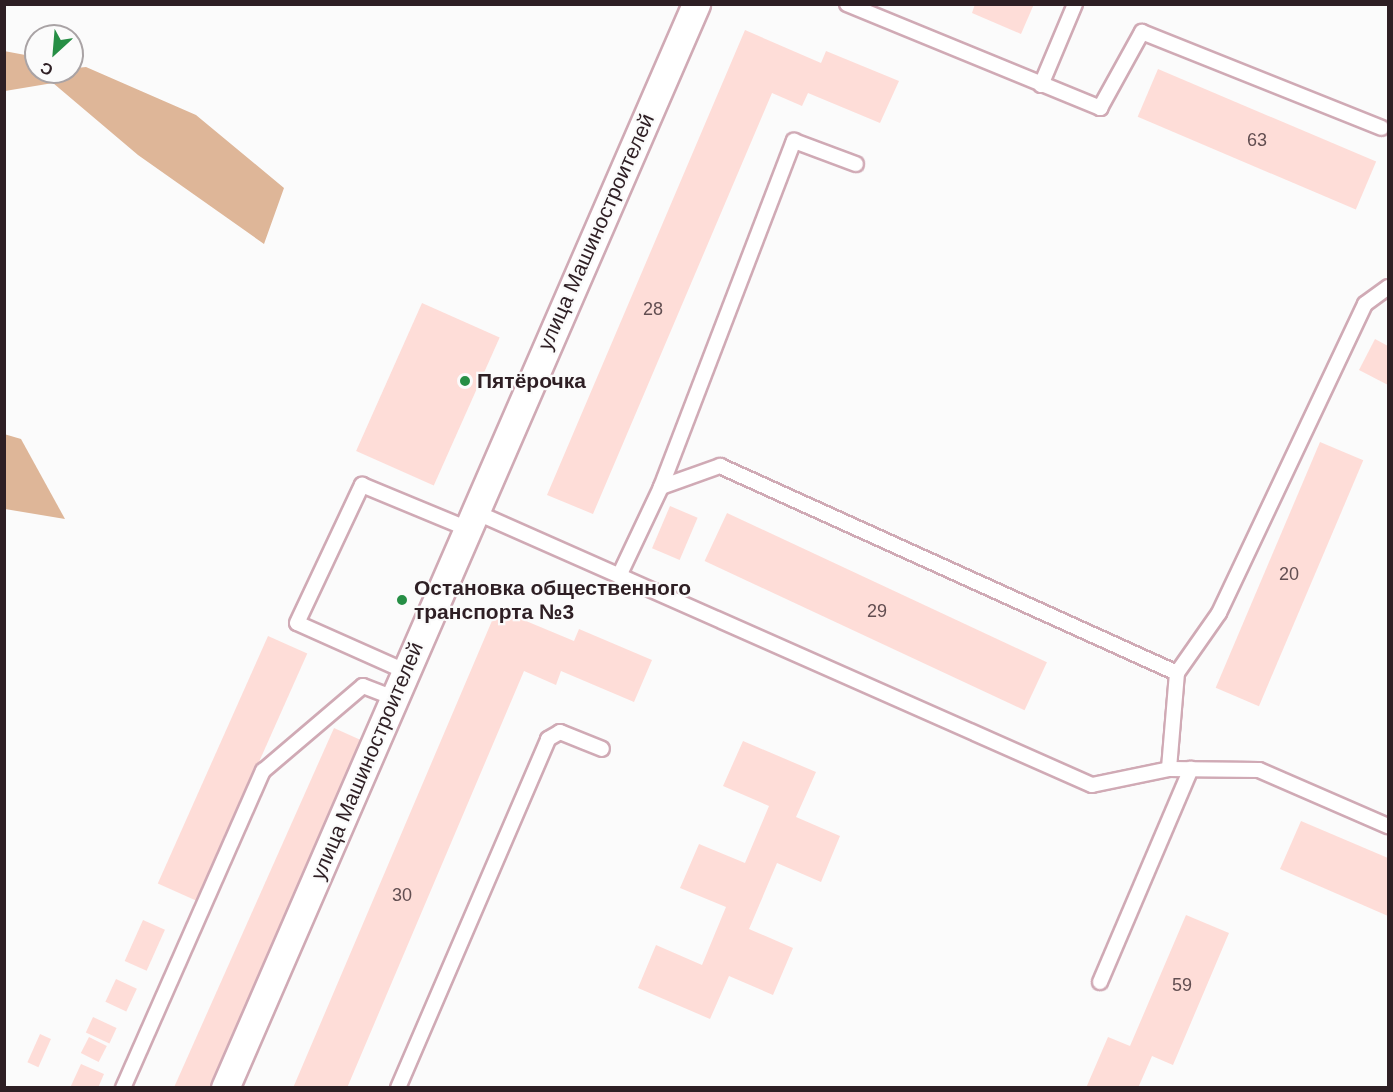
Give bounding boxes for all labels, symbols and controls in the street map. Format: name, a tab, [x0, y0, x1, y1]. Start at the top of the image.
north arrow	[24, 24, 84, 84]
text: С	[38, 59, 56, 79]
street label: улица Машиностроителей	[532, 110, 660, 354]
house number: 63	[1247, 129, 1267, 151]
house number: 28	[643, 298, 663, 320]
place label: Пятёрочка	[477, 368, 586, 394]
marker: Пятёрочка	[458, 374, 472, 388]
house number: 20	[1279, 563, 1299, 585]
place label: Остановка общественного транспорта №3	[414, 575, 691, 625]
marker: Остановка общественного транспорта №3	[395, 593, 409, 607]
house number: 29	[867, 600, 887, 622]
street label: улица Машиностроителей	[305, 638, 429, 884]
house number: 30	[392, 884, 412, 906]
house number: 59	[1172, 974, 1192, 996]

